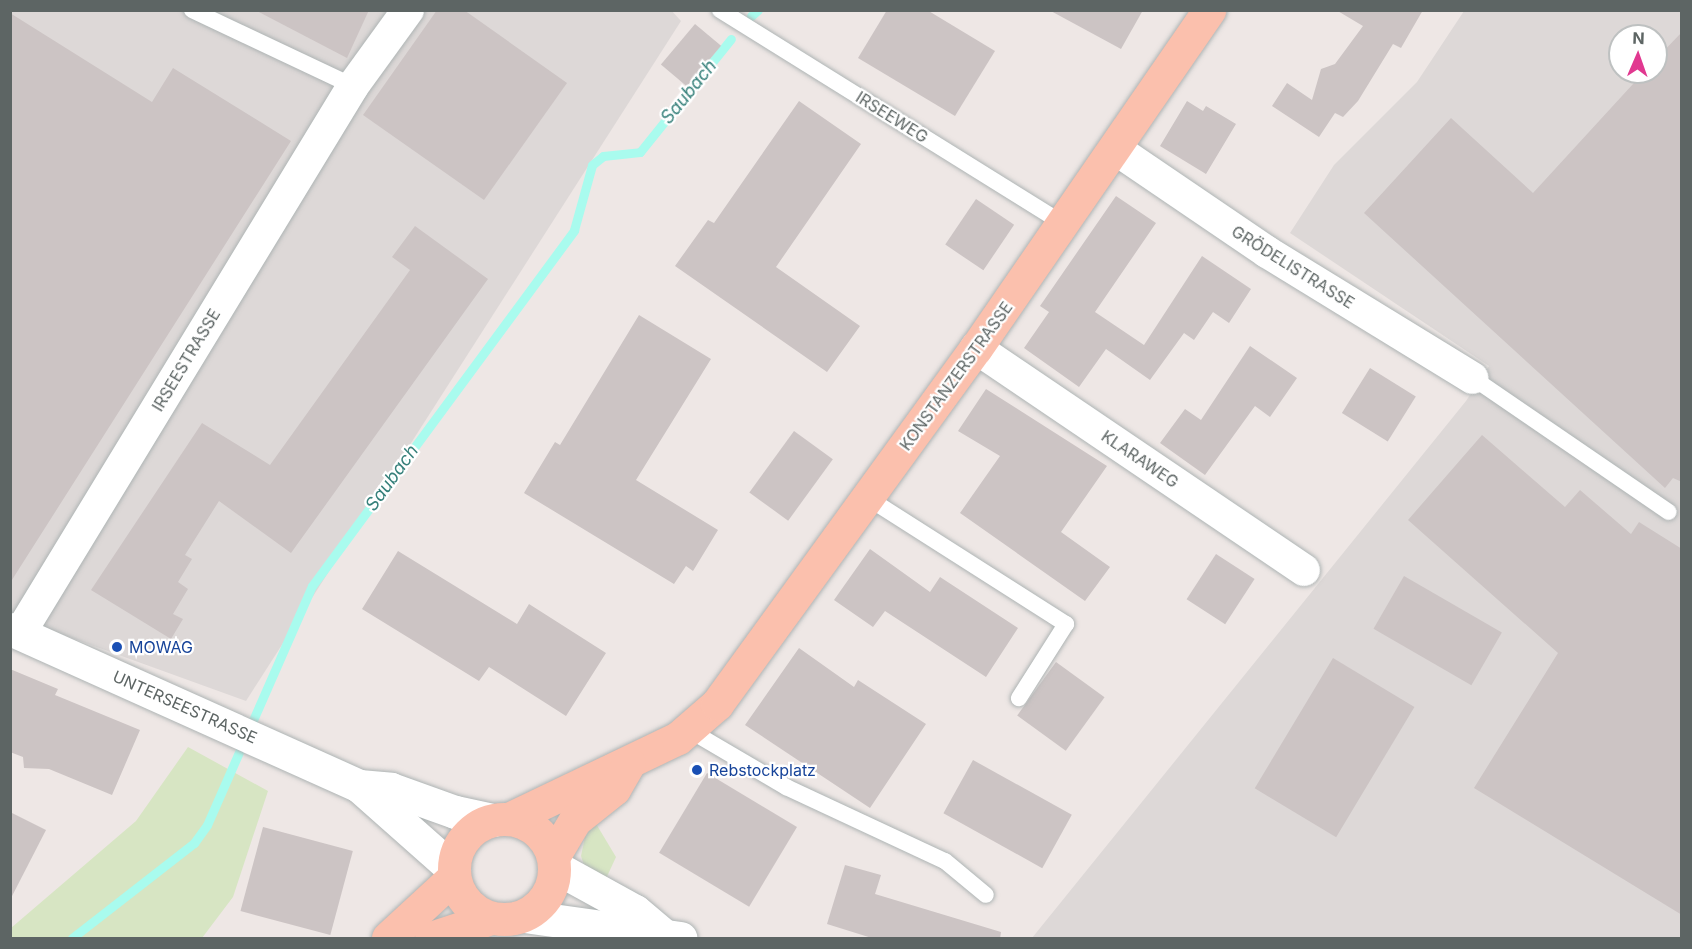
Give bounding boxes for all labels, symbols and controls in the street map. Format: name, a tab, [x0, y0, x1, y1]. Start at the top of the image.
north arrow	[1608, 24, 1668, 84]
text: N	[1632, 28, 1645, 48]
water label: Saubach	[657, 56, 721, 128]
street label: IRSEEWEG	[852, 87, 932, 147]
street label: GRÖDELISTRASSE	[1228, 221, 1358, 313]
street label: KONSTANZERSTRASSE	[896, 298, 1016, 454]
street label: IRSEESTRASSE	[148, 305, 224, 415]
street label: KLARAWEG	[1098, 426, 1182, 492]
water label: Saubach	[361, 441, 423, 515]
place label: MOWAG	[129, 637, 193, 657]
marker: MOWAG	[110, 640, 124, 654]
street label: UNTERSEESTRASSE	[110, 667, 260, 747]
place label: Rebstockplatz	[709, 760, 816, 780]
marker: Rebstockplatz	[690, 763, 704, 777]

